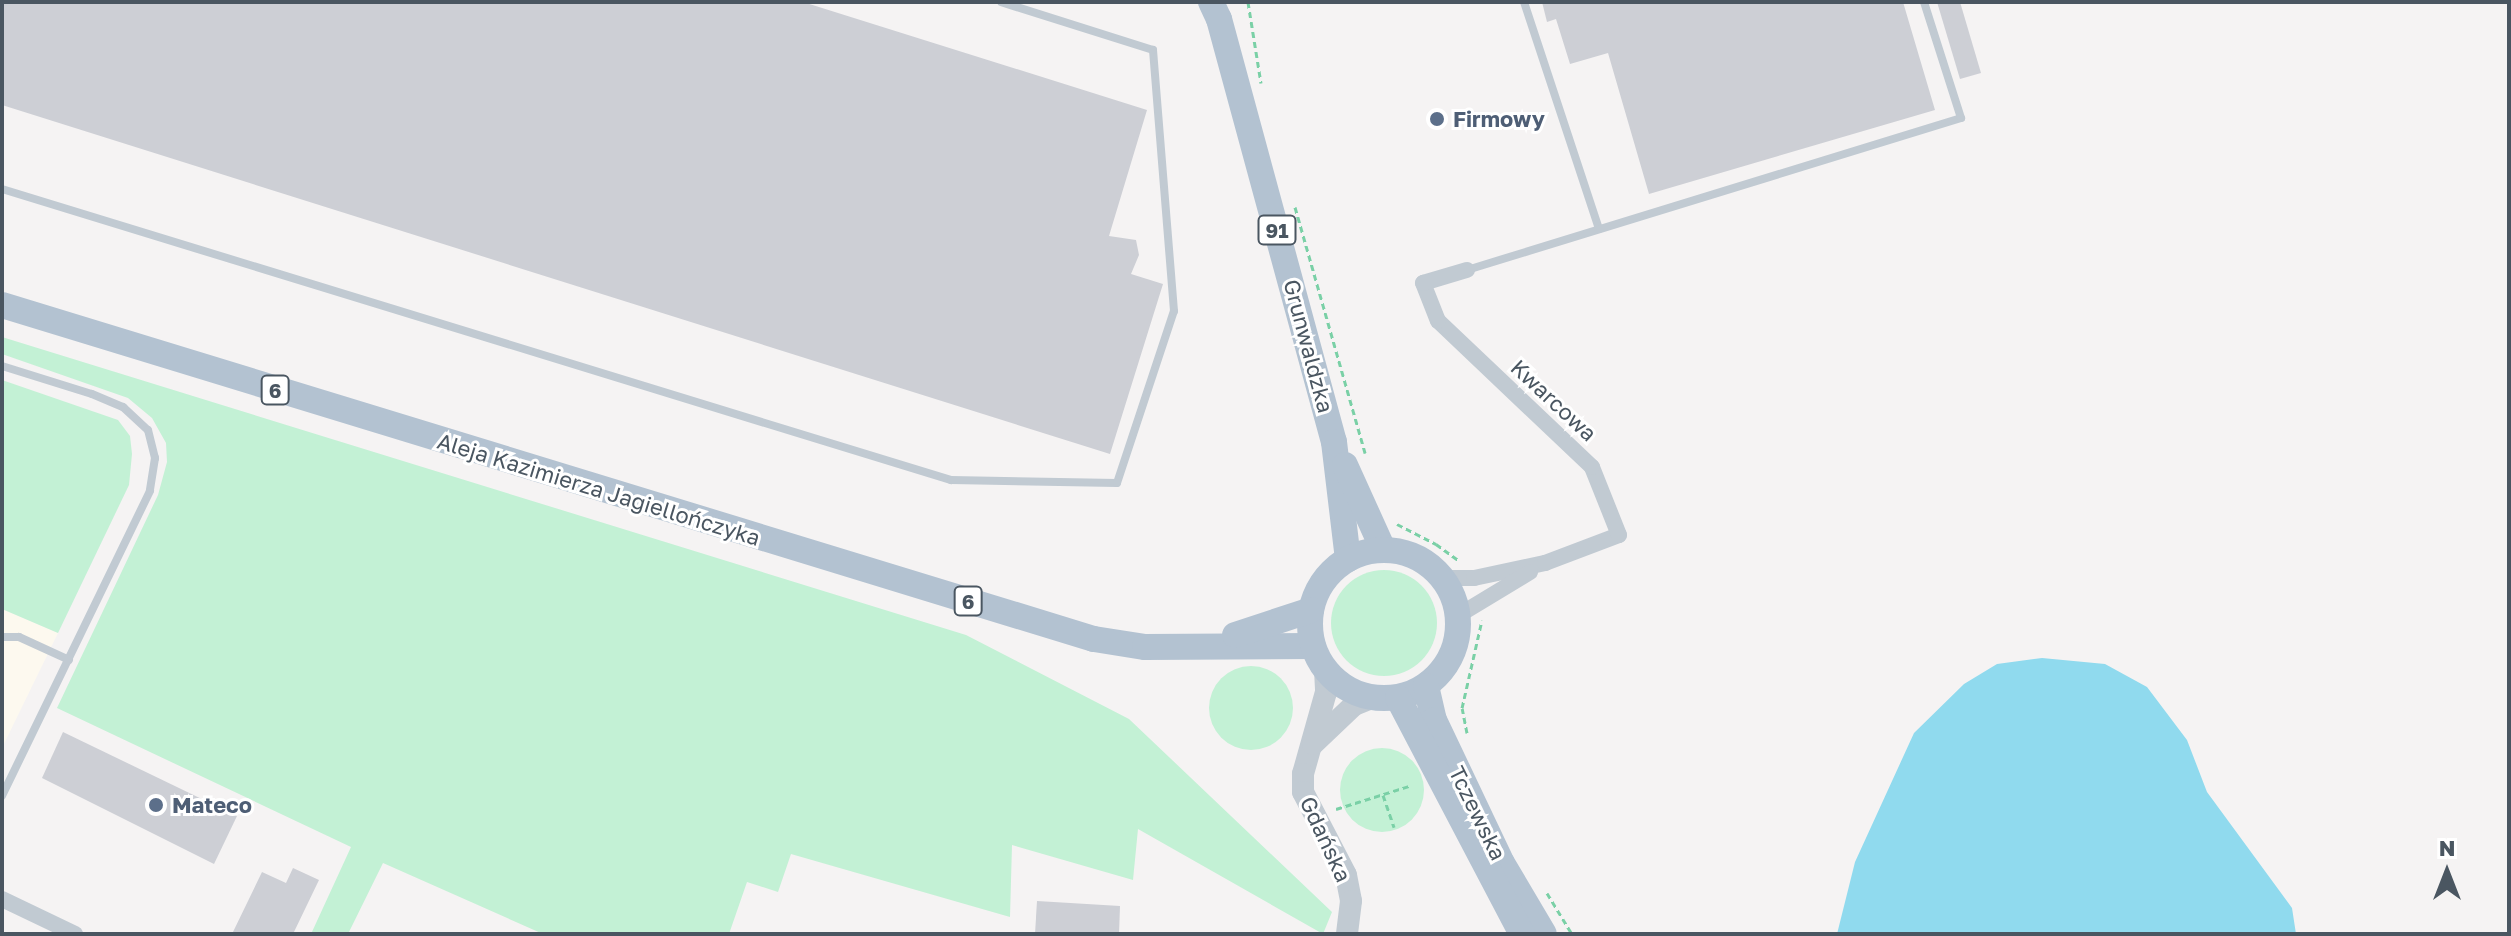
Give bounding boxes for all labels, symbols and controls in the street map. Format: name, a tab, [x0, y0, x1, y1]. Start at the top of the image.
place label: Firmowy	[1453, 106, 1545, 132]
marker: Firmowy	[1428, 110, 1446, 128]
road number: 91	[1257, 214, 1297, 246]
street label: Grunwaldzka	[1279, 277, 1339, 415]
street label: Kwarcowa	[1506, 354, 1602, 446]
road number: 6	[259, 374, 291, 406]
street label: Aleja Kazimierza Jagiellończyka	[434, 427, 764, 551]
road number: 6	[952, 585, 984, 617]
street label: Tczewska	[1444, 762, 1512, 864]
place label: Mateco	[172, 792, 252, 818]
street label: Gdańska	[1295, 792, 1357, 886]
marker: Mateco	[147, 796, 165, 814]
north arrow	[2407, 832, 2487, 912]
text: N	[2439, 834, 2455, 861]

